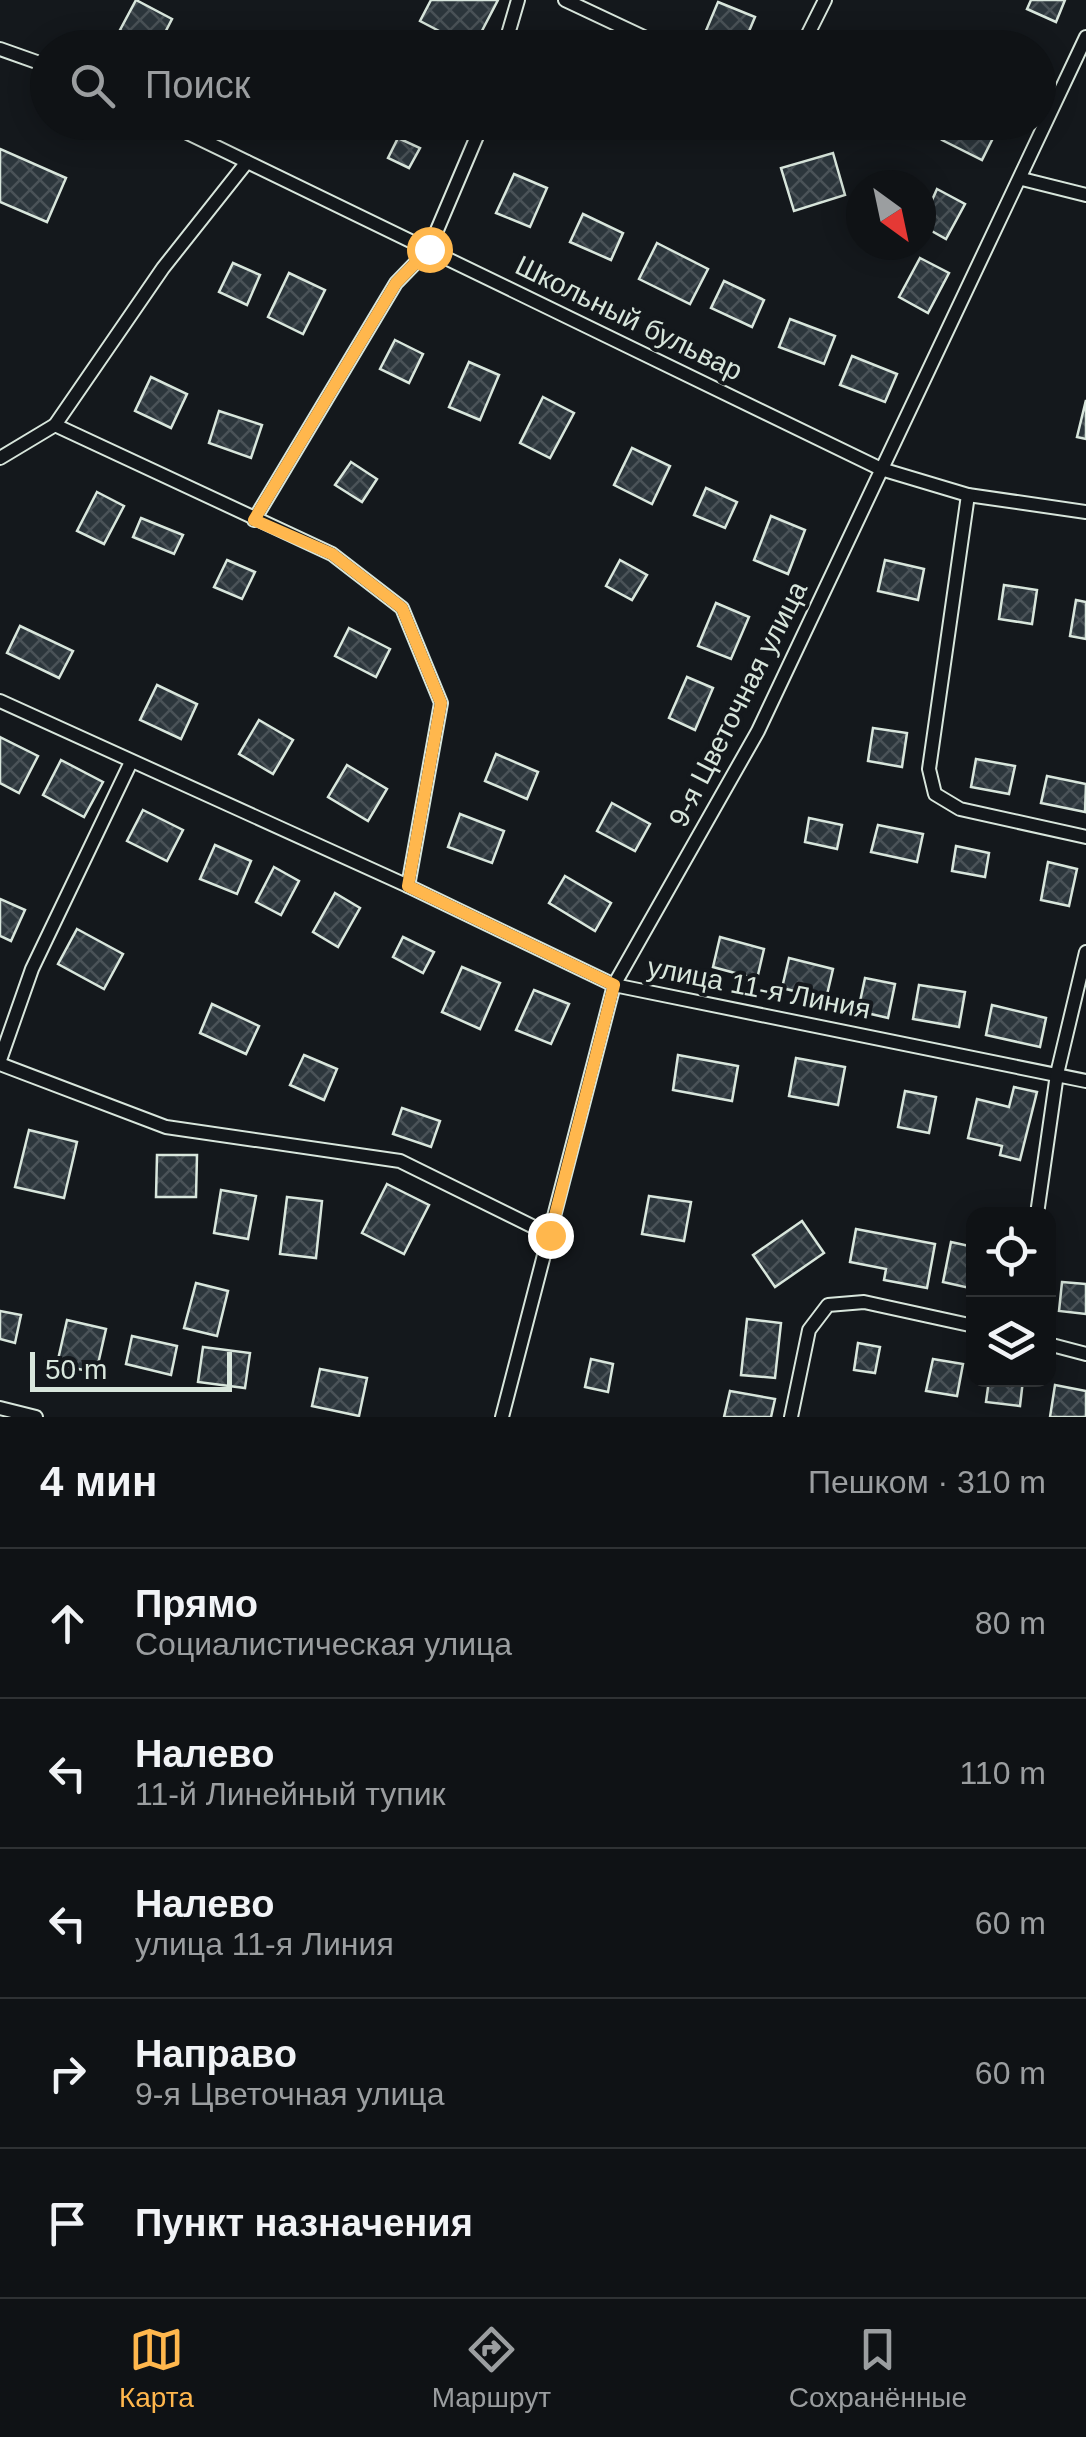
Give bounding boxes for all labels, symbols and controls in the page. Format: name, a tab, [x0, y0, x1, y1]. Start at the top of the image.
search box	[30, 30, 1056, 140]
icon: search	[65, 58, 120, 113]
text: Поиск	[145, 64, 250, 106]
north arrow	[846, 170, 936, 260]
route start	[407, 227, 453, 273]
street label: Школьный бульвар	[511, 250, 747, 386]
street label: 9-я Цветочная улица	[663, 576, 813, 832]
street label: улица 11-я Линия	[645, 951, 873, 1025]
map controls	[966, 1207, 1056, 1387]
button: locate	[966, 1207, 1056, 1297]
route end	[528, 1213, 574, 1259]
button: layers	[966, 1297, 1056, 1387]
scale bar	[30, 1347, 232, 1392]
text: 50 m	[45, 1354, 107, 1385]
text: 4 мин	[40, 1458, 157, 1505]
text: Пешком · 310 m	[808, 1464, 1046, 1500]
text: Прямо	[135, 1583, 258, 1625]
icon: ahead	[40, 1596, 95, 1651]
text: 80 m	[975, 1605, 1046, 1641]
text: Социалистическая улица	[135, 1626, 512, 1662]
text: Налево	[135, 1733, 274, 1775]
icon: left	[40, 1746, 95, 1801]
text: 110 m	[959, 1755, 1046, 1791]
text: 11-й Линейный тупик	[135, 1776, 446, 1812]
text: Налево	[135, 1883, 274, 1925]
icon: left	[40, 1896, 95, 1951]
text: 60 m	[975, 1905, 1046, 1941]
text: улица 11-я Линия	[135, 1926, 394, 1962]
text: Направо	[135, 2033, 297, 2075]
icon: right	[40, 2046, 95, 2101]
text: 60 m	[975, 2055, 1046, 2091]
text: 9-я Цветочная улица	[135, 2076, 444, 2112]
icon: arrive	[40, 2196, 95, 2251]
text: Пункт назначения	[135, 2202, 473, 2244]
tab: Карта	[119, 2322, 194, 2414]
tab: Маршрут	[432, 2322, 551, 2414]
tab: Сохранённые	[789, 2322, 967, 2414]

